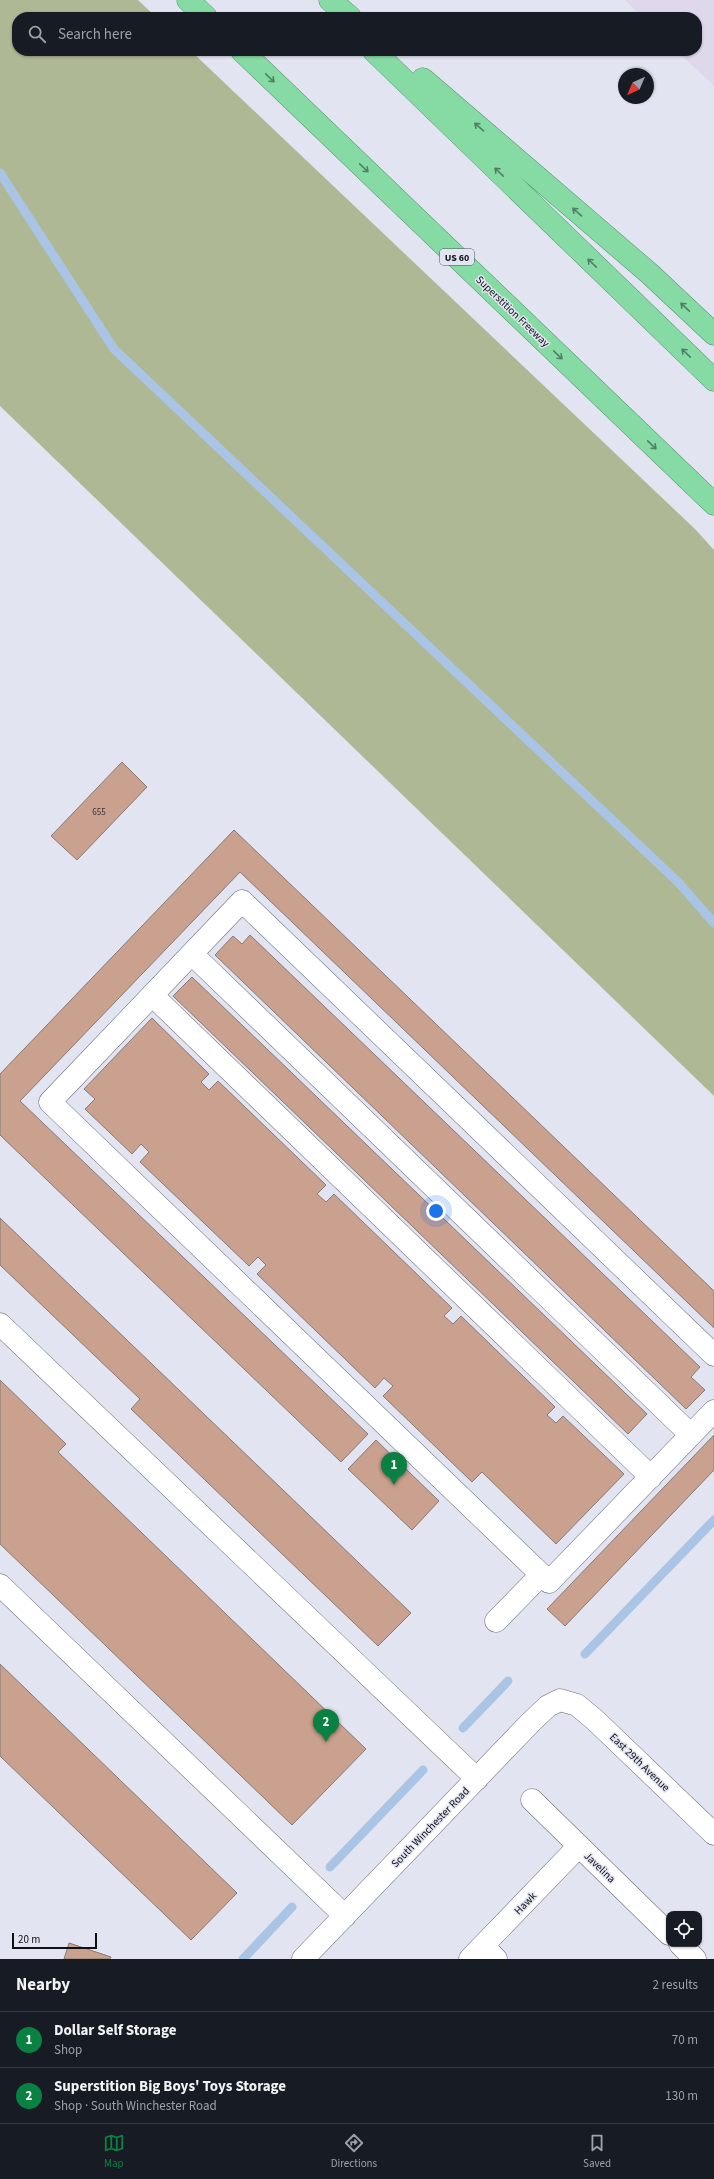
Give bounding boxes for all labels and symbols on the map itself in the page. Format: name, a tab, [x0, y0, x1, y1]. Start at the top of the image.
north arrow	[618, 68, 654, 104]
one-way arrow	[265, 73, 275, 83]
one-way arrow	[473, 123, 484, 132]
one-way arrow	[359, 163, 369, 173]
one-way arrow	[494, 168, 504, 177]
one-way arrow	[572, 208, 583, 217]
road number: US 60	[440, 249, 474, 265]
one-way arrow	[587, 258, 597, 268]
street label: Superstition Freeway	[473, 272, 553, 350]
one-way arrow	[680, 303, 691, 312]
one-way arrow	[681, 348, 691, 358]
one-way arrow	[553, 350, 563, 360]
one-way arrow	[647, 440, 657, 450]
house number: 655	[92, 806, 106, 819]
your location	[426, 1201, 446, 1221]
pin: 1	[381, 1452, 407, 1485]
pin: 2	[313, 1709, 339, 1742]
street label: East 29th Avenue	[606, 1730, 673, 1795]
street label: South Winchester Road	[388, 1784, 473, 1871]
street label: Javelina	[581, 1849, 619, 1886]
street label: Hawk	[511, 1888, 540, 1918]
scale bar	[12, 1931, 97, 1950]

